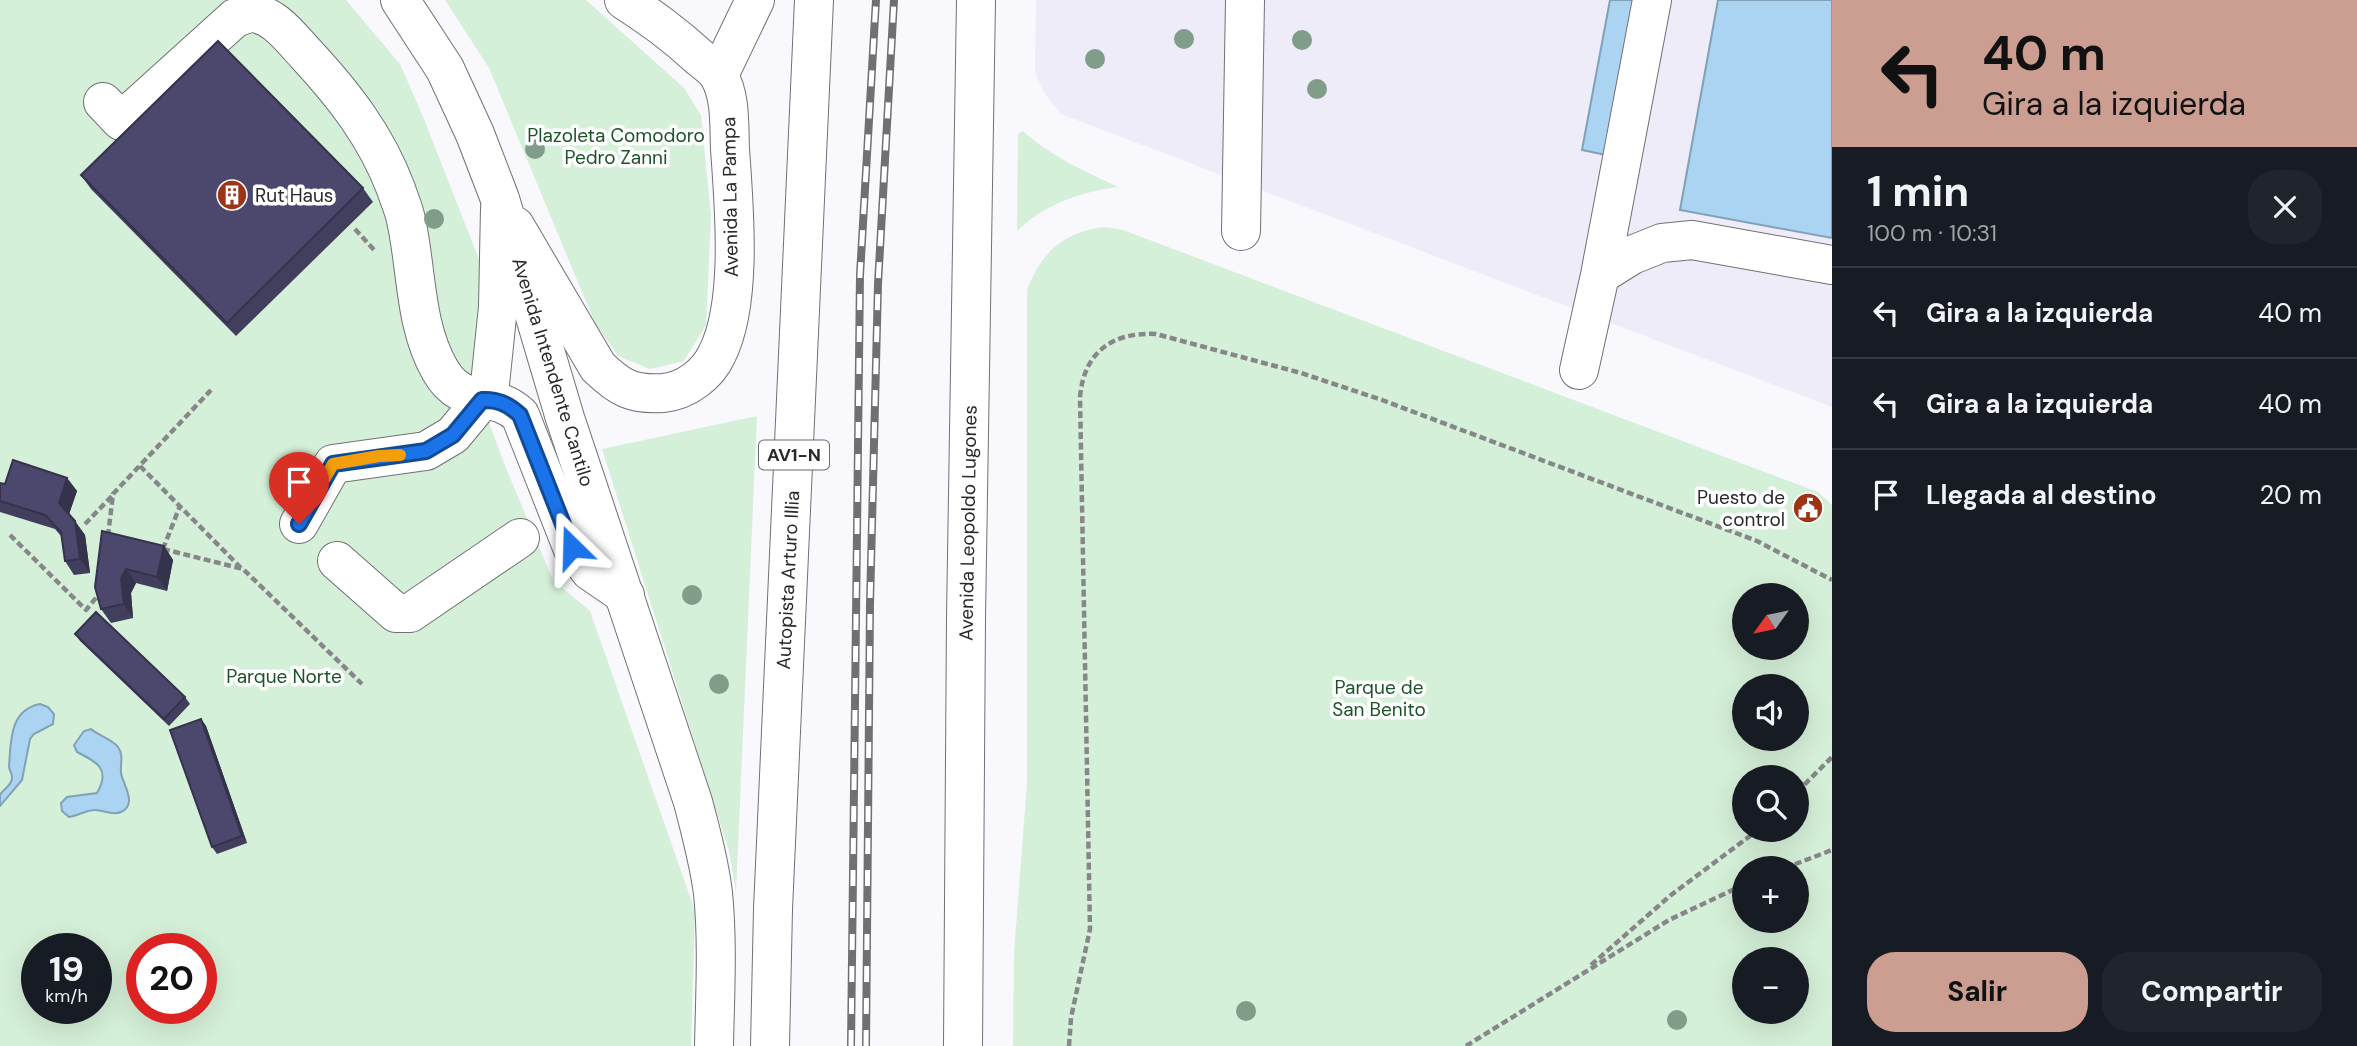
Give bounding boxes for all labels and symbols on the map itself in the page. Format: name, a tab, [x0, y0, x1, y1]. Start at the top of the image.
street label: Avenida La Pampa	[716, 117, 744, 277]
park label: Plazoleta Comodoro Pedro Zanni	[527, 123, 705, 170]
building icon: Rut Haus	[215, 178, 249, 212]
place label: Rut Haus	[255, 183, 333, 208]
street label: Avenida Intendente Cantilo	[506, 255, 600, 489]
street label: Avenida Leopoldo Lugones	[953, 405, 983, 641]
road number: AV1-N	[759, 440, 829, 470]
pin	[269, 452, 329, 524]
place label: Puesto de control	[1697, 485, 1785, 532]
street label: Autopista Arturo Illia	[771, 490, 805, 670]
public building icon: Puesto de control	[1791, 491, 1825, 525]
position arrow	[535, 510, 609, 584]
north arrow	[1732, 583, 1810, 660]
park label: Parque Norte	[226, 664, 342, 689]
park label: Parque de San Benito	[1332, 675, 1426, 722]
speed limit sign: 20	[126, 933, 217, 1024]

